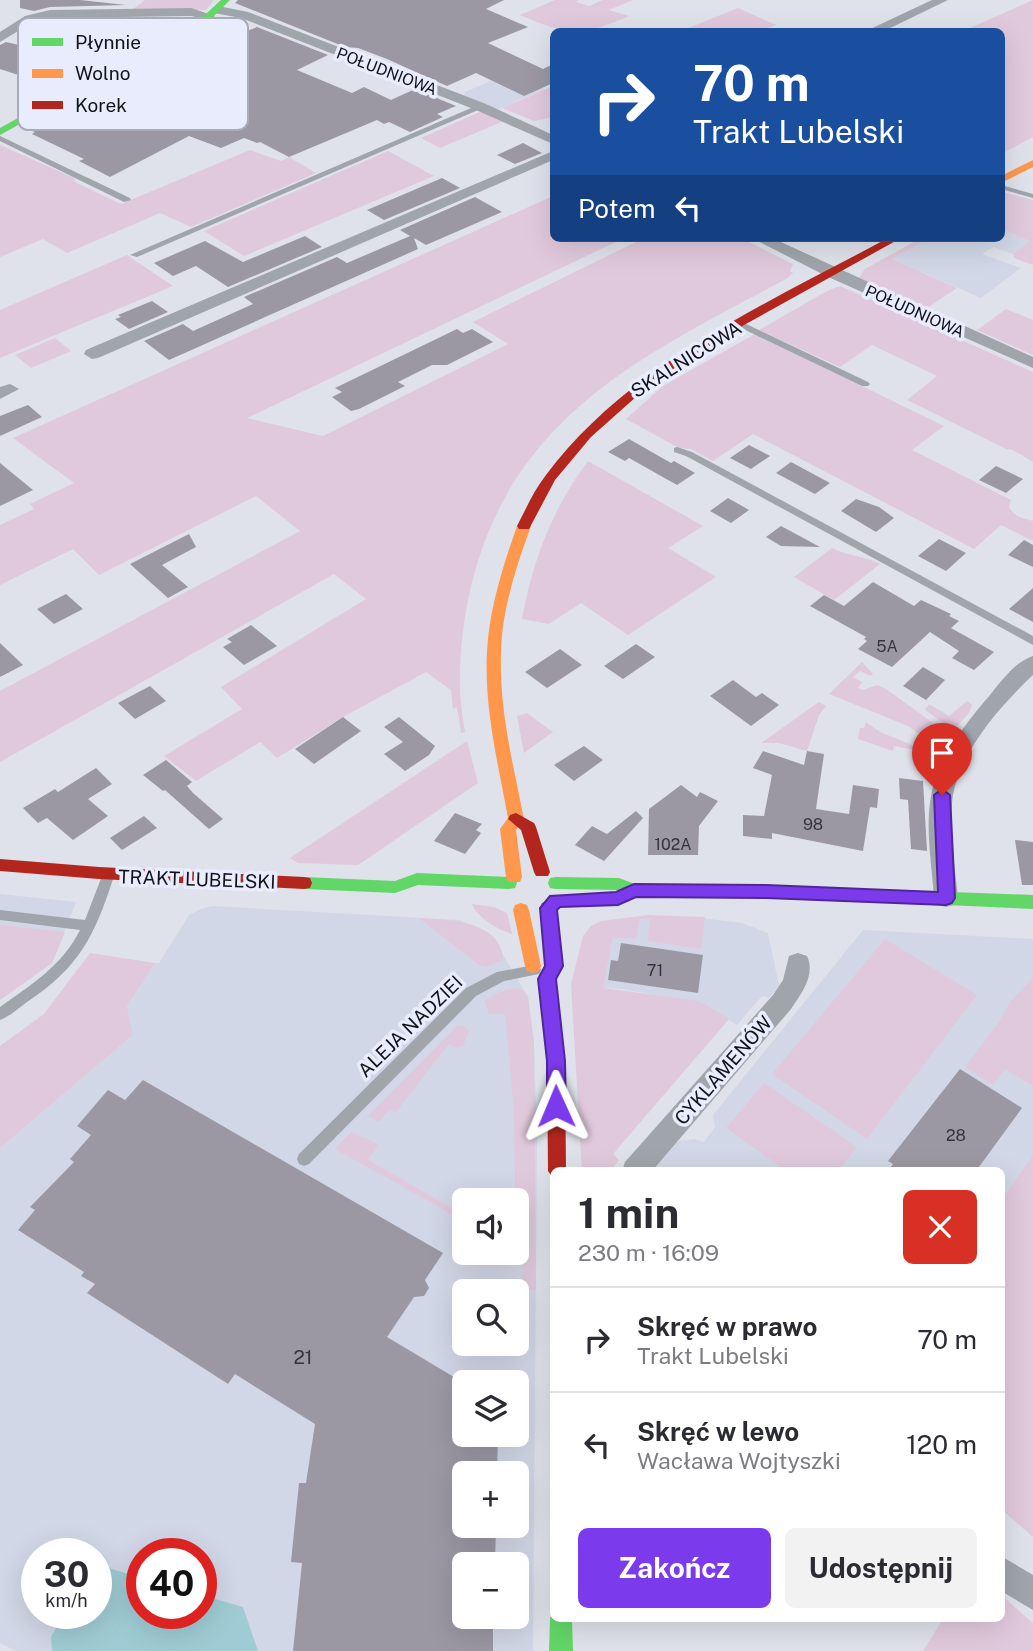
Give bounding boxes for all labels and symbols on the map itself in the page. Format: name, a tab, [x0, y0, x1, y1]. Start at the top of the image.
legend	[18, 18, 248, 130]
text: Płynnie	[75, 31, 141, 53]
street label: POŁUDNIOWA	[334, 44, 440, 99]
text: Wolno	[75, 62, 130, 84]
text: Korek	[75, 94, 127, 116]
street label: POŁUDNIOWA	[862, 281, 967, 342]
street label: SKALNICOWA	[627, 316, 745, 402]
house number: 5A	[876, 637, 898, 656]
pin	[912, 723, 972, 795]
house number: 98	[803, 815, 823, 834]
house number: 102A	[654, 835, 692, 854]
street label: TRAKT LUBELSKI	[118, 865, 276, 893]
house number: 71	[647, 961, 663, 980]
street label: ALEJA NADZIEI	[353, 971, 467, 1081]
street label: CYKLAMENÓW	[670, 1011, 776, 1129]
position arrow	[519, 1069, 593, 1143]
house number: 28	[946, 1126, 966, 1145]
house number: 21	[293, 1346, 313, 1368]
speed limit sign: 40	[126, 1538, 217, 1629]

